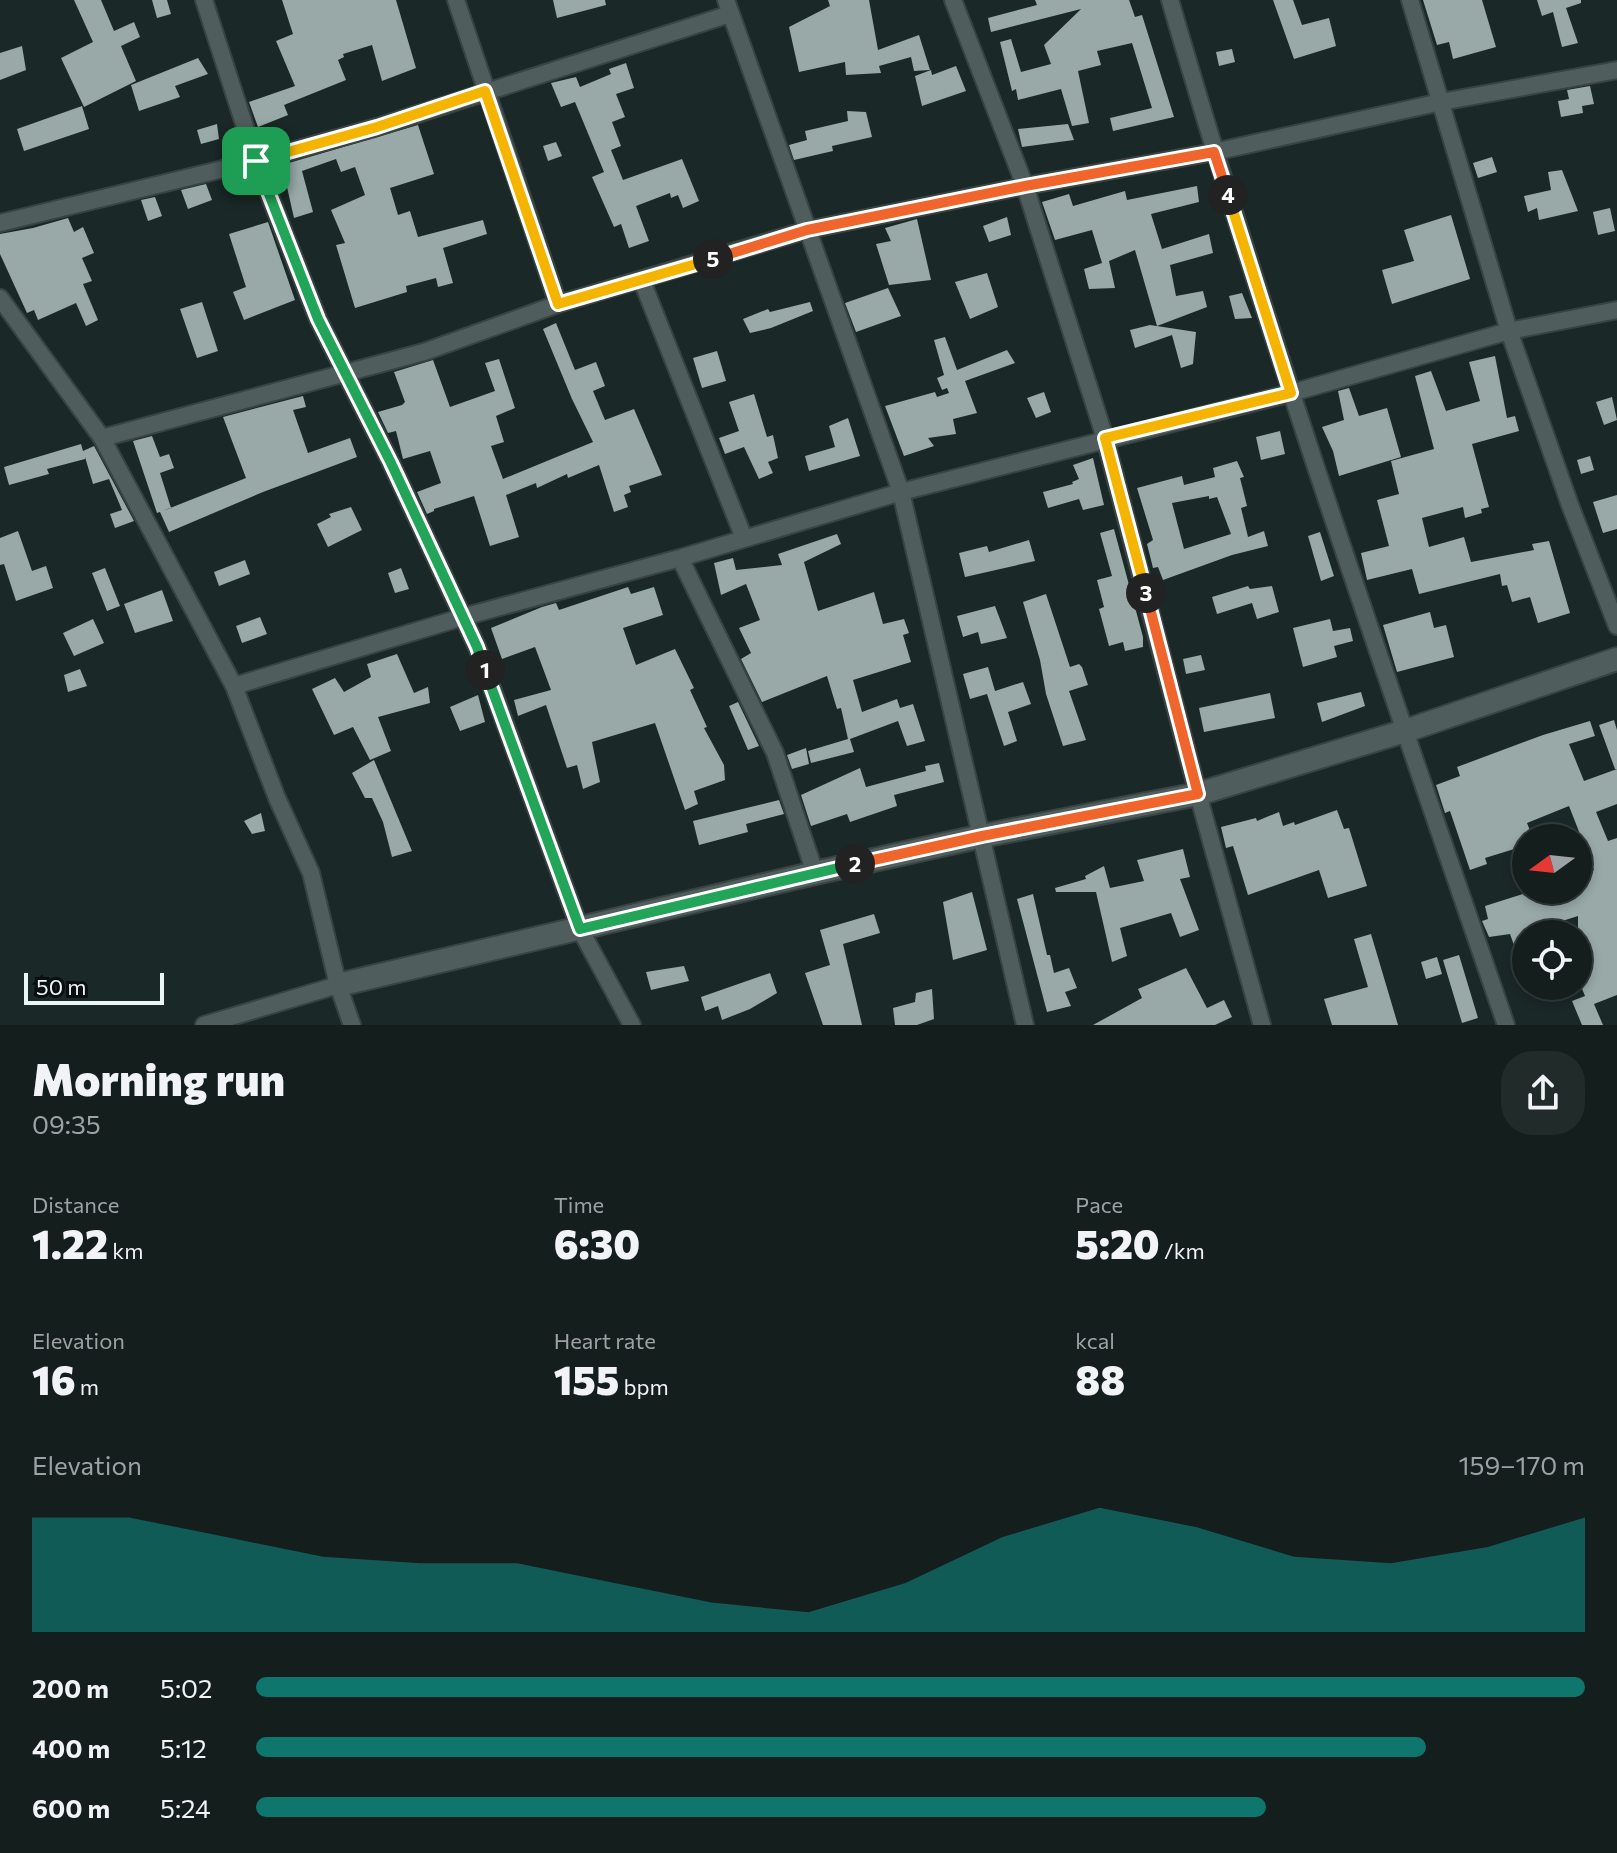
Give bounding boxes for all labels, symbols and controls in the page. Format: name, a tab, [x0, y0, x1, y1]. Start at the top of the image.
pin	[222, 127, 290, 195]
icon: arrive	[234, 139, 278, 183]
pin: 4	[1208, 175, 1248, 215]
text: 4	[1221, 181, 1235, 208]
pin: 5	[693, 239, 733, 279]
text: 5	[707, 245, 719, 272]
pin: 3	[1126, 573, 1166, 613]
text: 3	[1140, 579, 1152, 606]
pin: 1	[465, 650, 505, 690]
text: 1	[480, 656, 490, 683]
north arrow	[1512, 824, 1592, 904]
map controls	[1512, 824, 1592, 1000]
pin: 2	[835, 844, 875, 884]
text: 2	[849, 850, 861, 877]
button: locate	[1512, 920, 1592, 1000]
scale bar	[24, 969, 164, 1005]
text: 50 m	[36, 973, 86, 1000]
text: Morning run	[32, 1051, 285, 1105]
button: share	[1501, 1051, 1585, 1135]
text: 09:35	[32, 1108, 101, 1139]
text: Distance	[32, 1191, 119, 1218]
text: Time	[554, 1191, 604, 1218]
text: Pace	[1075, 1191, 1123, 1218]
text: 1.22	[32, 1218, 108, 1267]
text: 6:30	[554, 1218, 640, 1267]
text: 5:20	[1075, 1218, 1160, 1267]
text: km	[108, 1237, 143, 1264]
text: /km	[1160, 1237, 1205, 1264]
text: Elevation	[32, 1327, 125, 1354]
text: Heart rate	[554, 1327, 656, 1354]
text: kcal	[1075, 1327, 1115, 1354]
text: 16	[32, 1354, 76, 1403]
text: 155	[554, 1354, 619, 1403]
text: 88	[1075, 1354, 1125, 1403]
text: m	[76, 1373, 99, 1400]
text: bpm	[619, 1373, 669, 1400]
text: Elevation	[32, 1449, 142, 1480]
text: 159–170 m	[1458, 1449, 1585, 1480]
text: 200 m	[32, 1672, 109, 1703]
text: 5:02	[160, 1672, 212, 1703]
text: 400 m	[32, 1732, 110, 1763]
text: 5:12	[160, 1732, 207, 1763]
text: 600 m	[32, 1792, 110, 1823]
text: 5:24	[160, 1792, 211, 1823]

